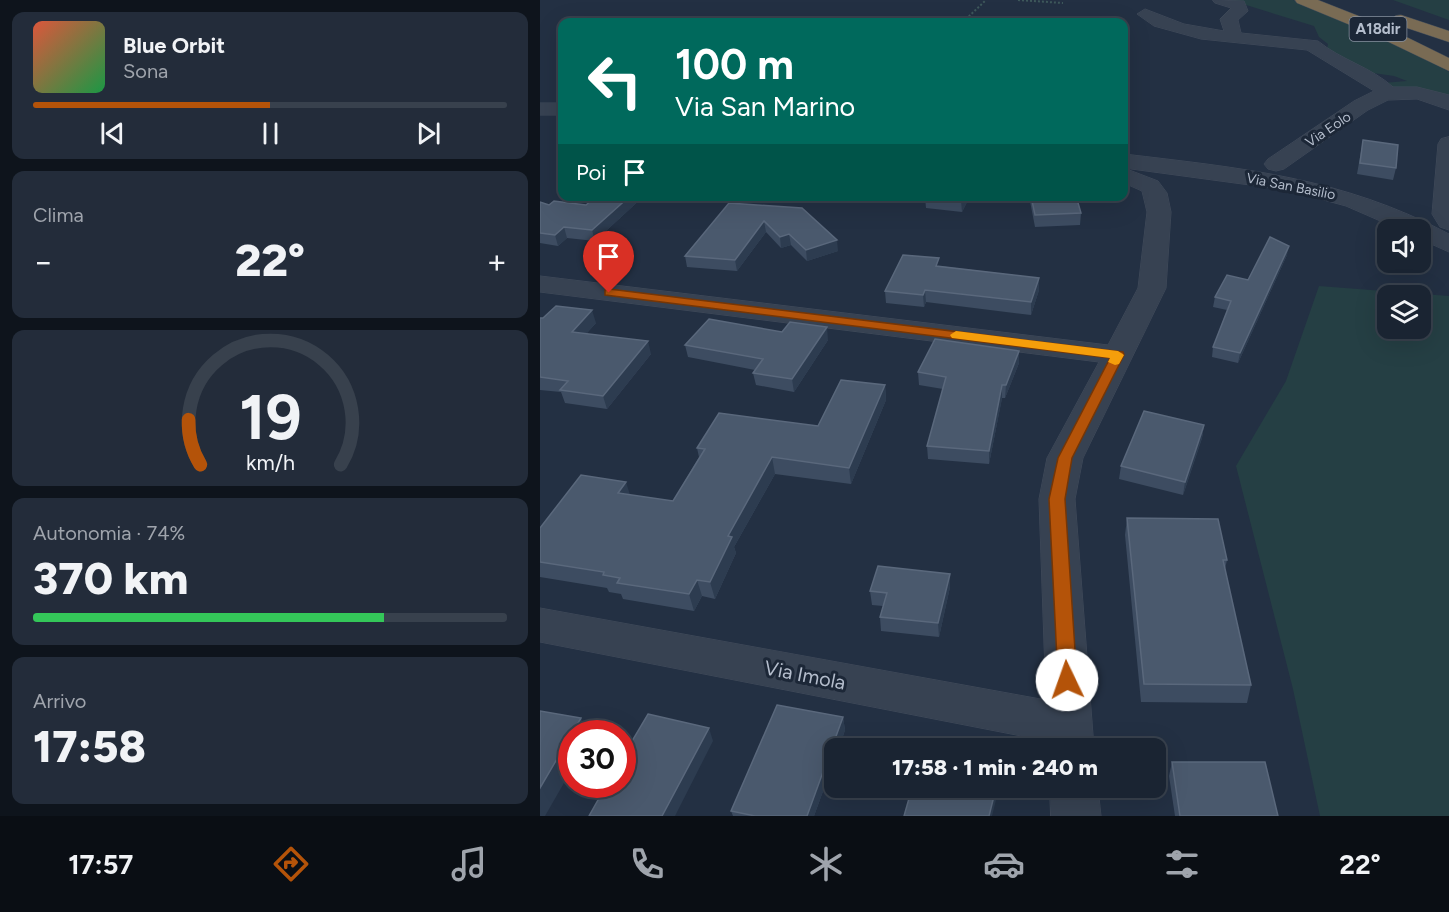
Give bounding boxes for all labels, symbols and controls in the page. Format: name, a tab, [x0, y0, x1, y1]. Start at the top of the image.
road number: A18dir	[1350, 17, 1406, 41]
text: Blue Orbit	[123, 32, 225, 59]
text: 100 m	[675, 39, 794, 90]
icon: left	[576, 42, 654, 120]
text: Sona	[123, 59, 168, 83]
text: Via San Marino	[675, 90, 855, 123]
street label: Via Eolo	[1302, 108, 1354, 151]
icon: previous	[96, 117, 129, 150]
icon: pause	[254, 117, 287, 150]
icon: next	[412, 117, 445, 150]
icon: arrive	[618, 156, 651, 189]
text: Poi	[576, 159, 606, 186]
street label: Via San Basilio	[1245, 170, 1337, 203]
text: Clima	[33, 203, 84, 227]
map controls	[1377, 219, 1431, 339]
button: sound	[1377, 219, 1431, 273]
pin	[583, 231, 634, 293]
text: 22°	[235, 233, 305, 287]
icon: arrive	[592, 240, 625, 273]
text: −	[33, 242, 54, 281]
text: +	[486, 242, 507, 281]
button: layers	[1377, 285, 1431, 339]
text: 19	[239, 380, 301, 455]
text: km/h	[246, 450, 294, 475]
text: Autonomia · 74%	[33, 521, 185, 545]
text: 370 km	[33, 551, 188, 605]
position arrow	[1035, 648, 1099, 712]
street label: Via Imola	[762, 655, 848, 695]
text: Arrivo	[33, 689, 86, 713]
text: 17:58	[33, 719, 146, 773]
speed limit sign: 30	[558, 720, 636, 798]
text: 17:58 · 1 min · 240 m	[892, 754, 1098, 781]
icon: directions	[270, 843, 312, 885]
icon: music	[448, 843, 490, 885]
icon: phone	[626, 843, 668, 885]
icon: climate	[805, 843, 847, 885]
icon: car	[983, 843, 1025, 885]
icon: filters	[1161, 843, 1203, 885]
text: 17:57	[68, 848, 133, 881]
text: 22°	[1339, 848, 1381, 881]

